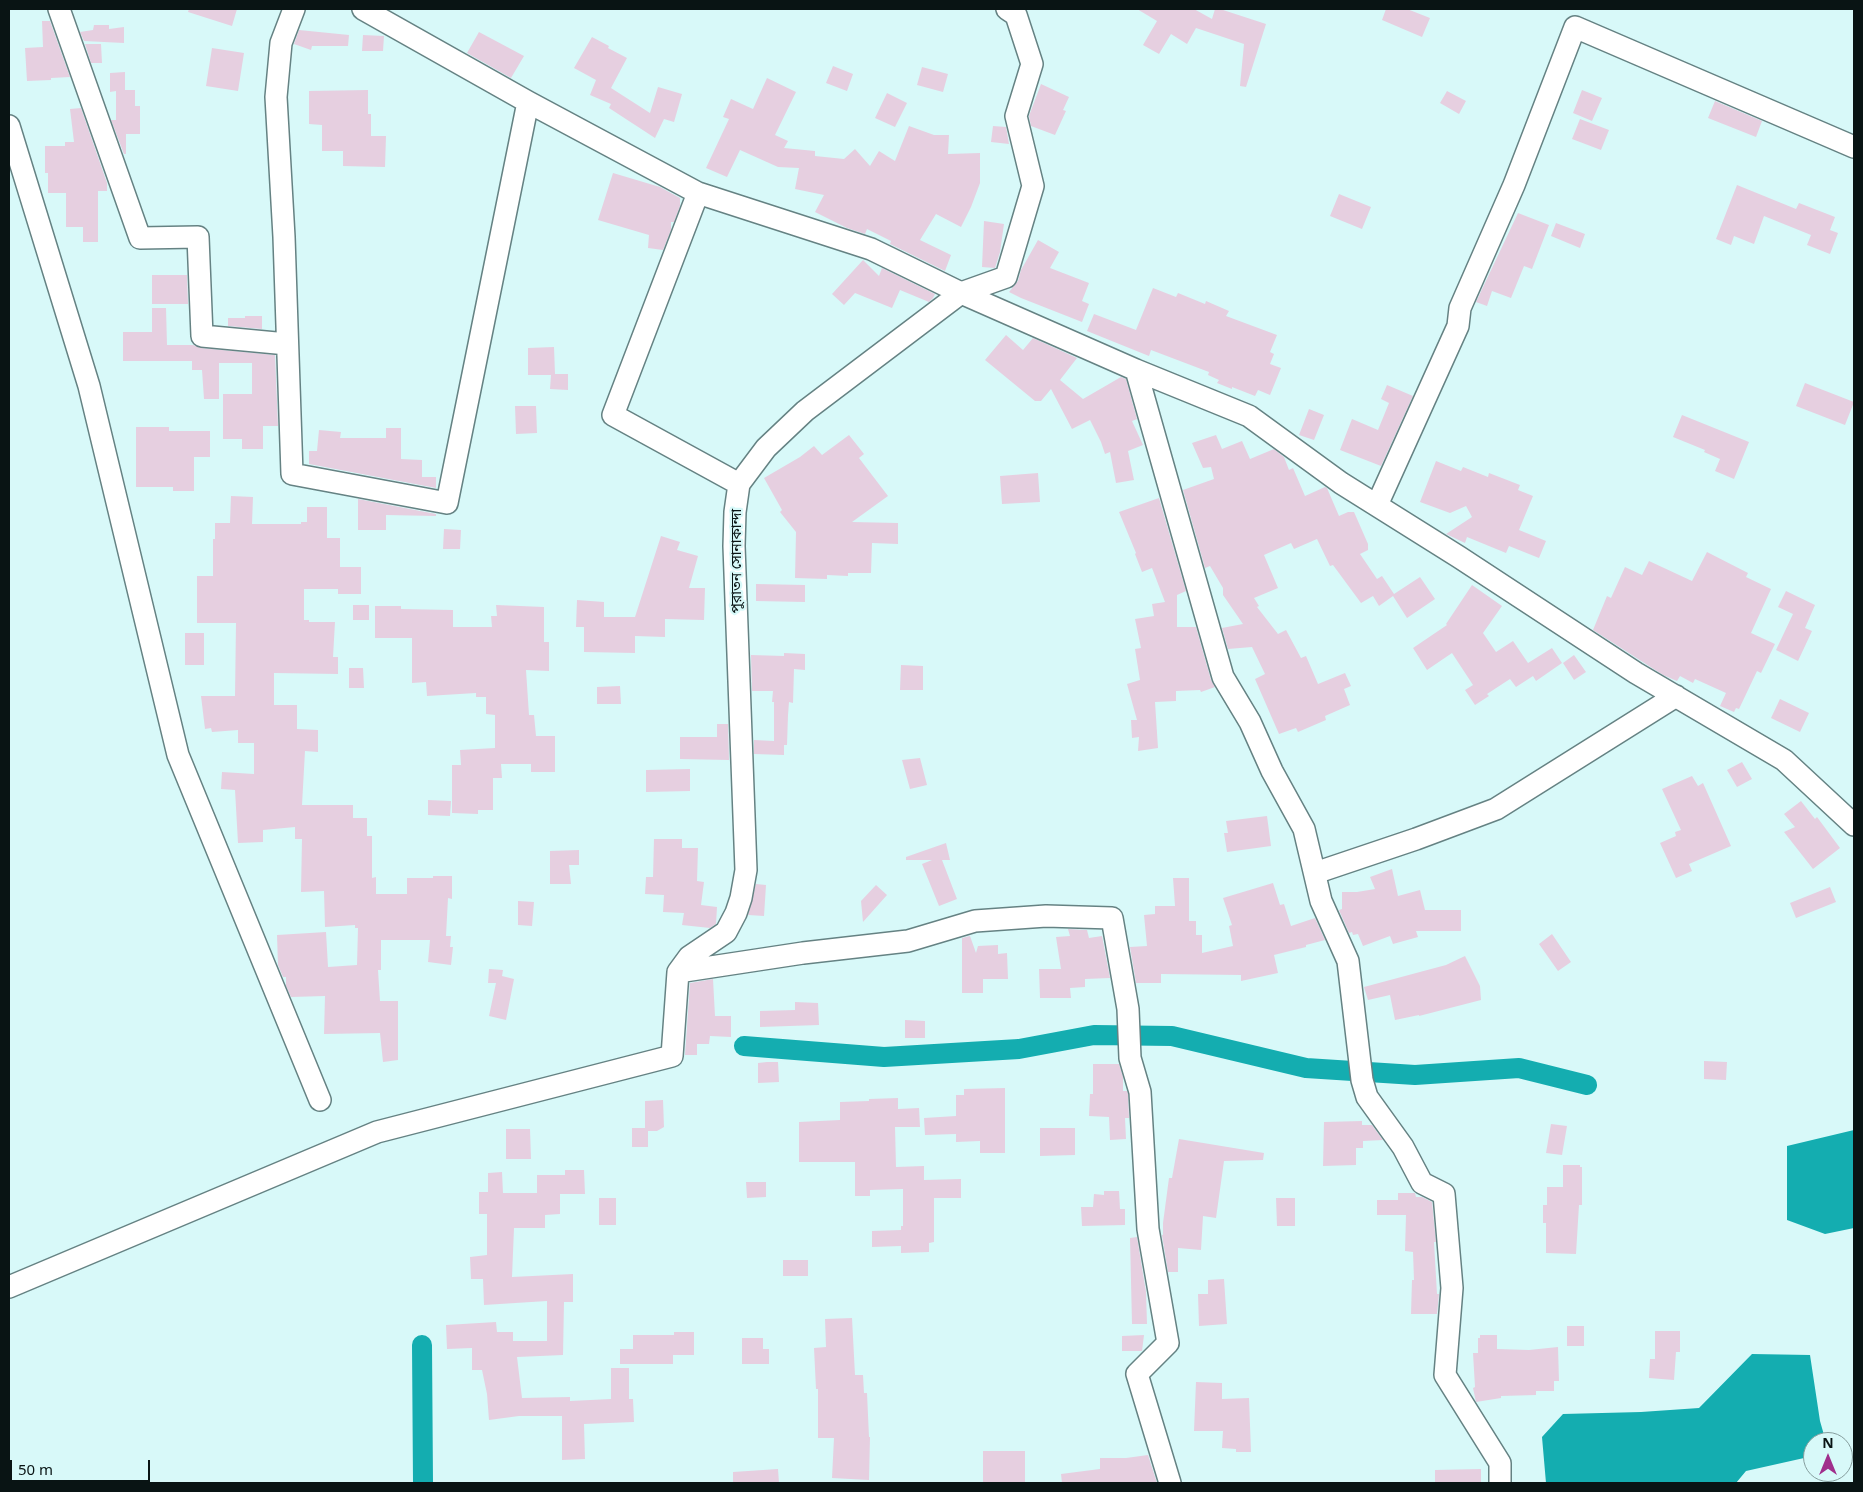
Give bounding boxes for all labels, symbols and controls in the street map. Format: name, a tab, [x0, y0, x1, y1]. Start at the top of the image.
street label: পুরাতন সোনাকান্দা	[729, 509, 745, 613]
north arrow	[1803, 1432, 1853, 1482]
text: N	[1822, 1433, 1834, 1452]
scale bar	[12, 1450, 152, 1482]
text: 50 m	[18, 1459, 53, 1479]

